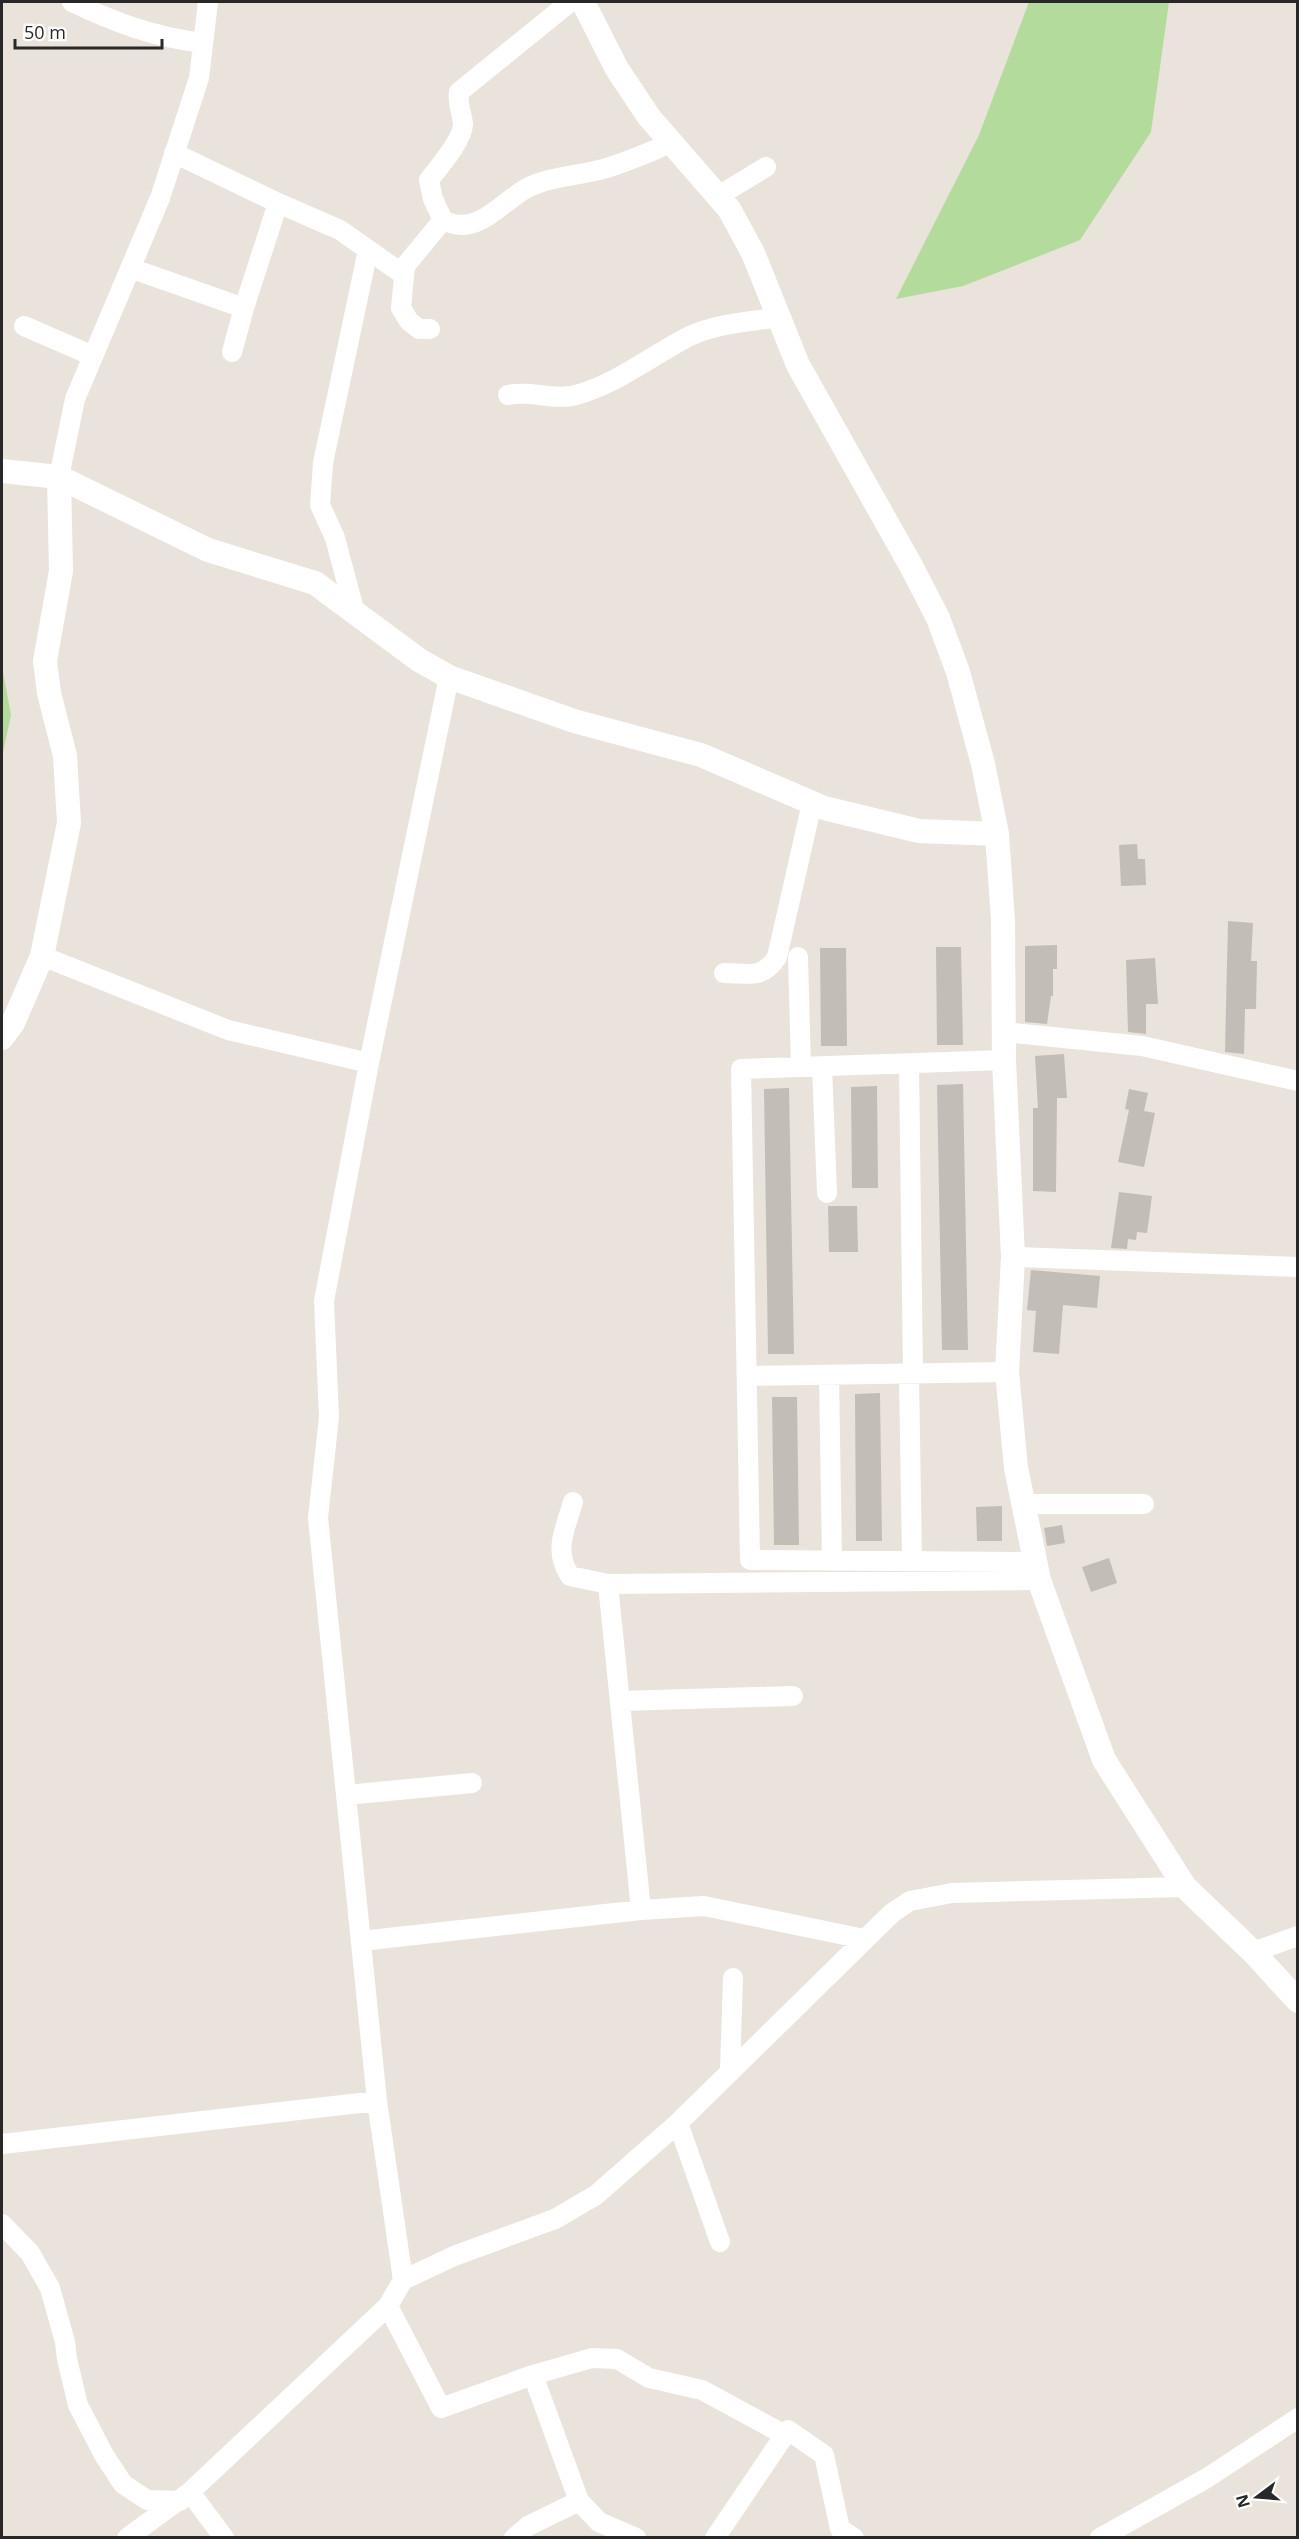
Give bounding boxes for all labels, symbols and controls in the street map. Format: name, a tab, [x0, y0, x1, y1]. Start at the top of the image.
scale bar	[15, 12, 162, 50]
text: 50 m	[24, 20, 66, 44]
north arrow	[1227, 2467, 1287, 2527]
text: N	[1230, 2492, 1255, 2510]

